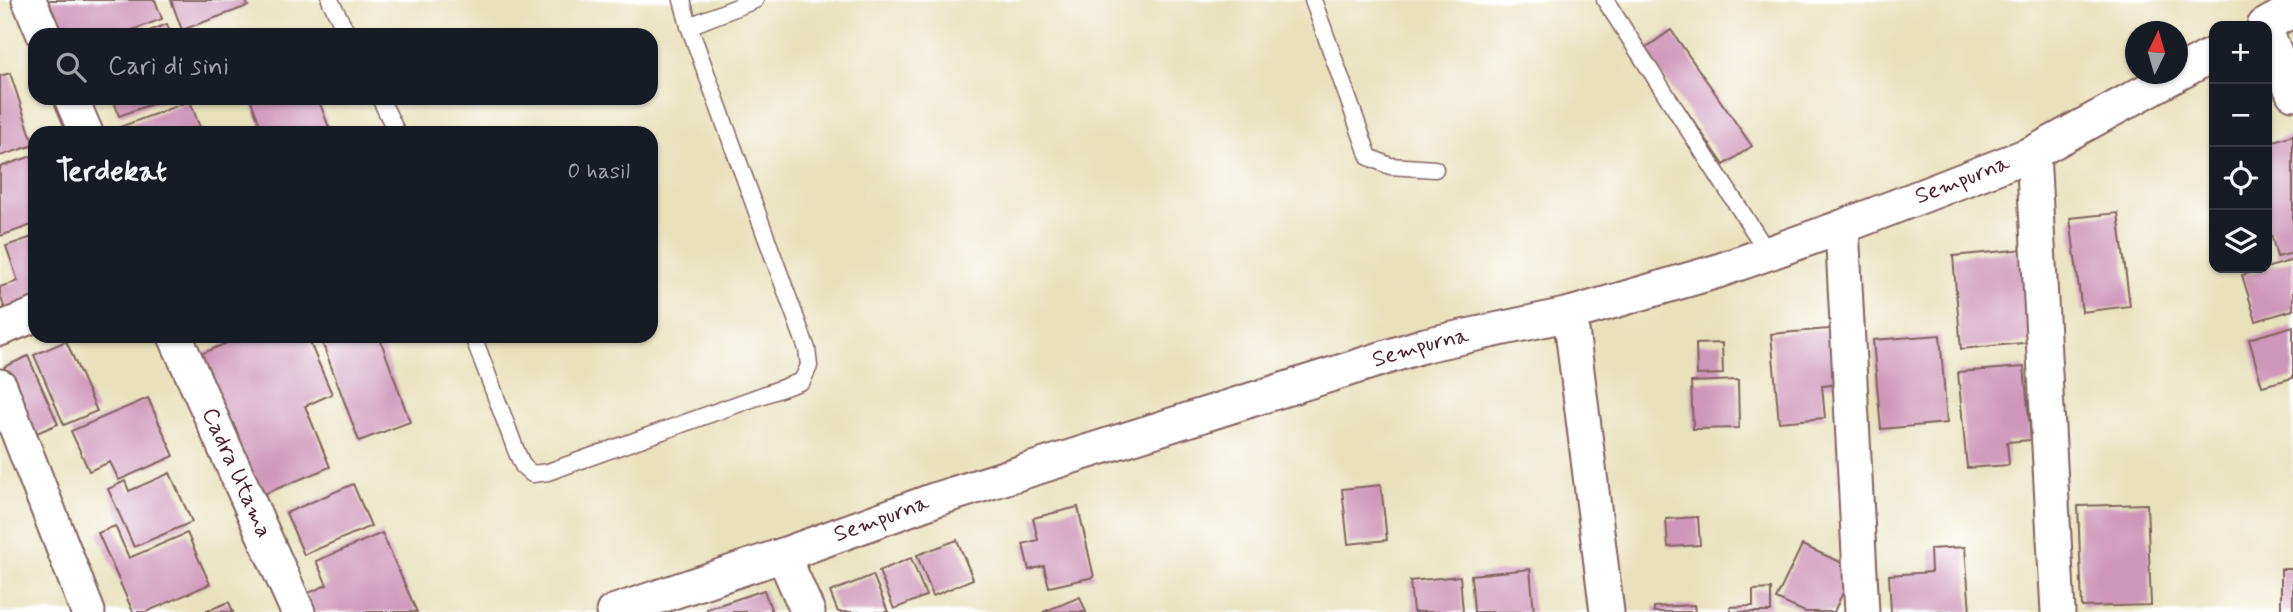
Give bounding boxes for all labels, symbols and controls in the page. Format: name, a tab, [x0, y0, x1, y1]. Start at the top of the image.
north arrow	[2125, 21, 2188, 84]
map controls	[2209, 21, 2272, 273]
button: +	[2209, 21, 2272, 84]
search box	[28, 28, 658, 105]
icon: search	[52, 48, 90, 86]
text: Cari di sini	[108, 50, 229, 84]
button: −	[2209, 84, 2272, 147]
button: locate	[2209, 147, 2272, 210]
street label: Sempurna	[1911, 148, 2014, 212]
text: Terdekat	[56, 152, 167, 191]
text: 0 hasil	[567, 157, 630, 187]
button: layers	[2209, 210, 2272, 273]
street label: Sempurna	[1369, 321, 1472, 376]
street label: Cadra Utama	[194, 403, 278, 543]
street label: Sempurna	[830, 488, 933, 550]

